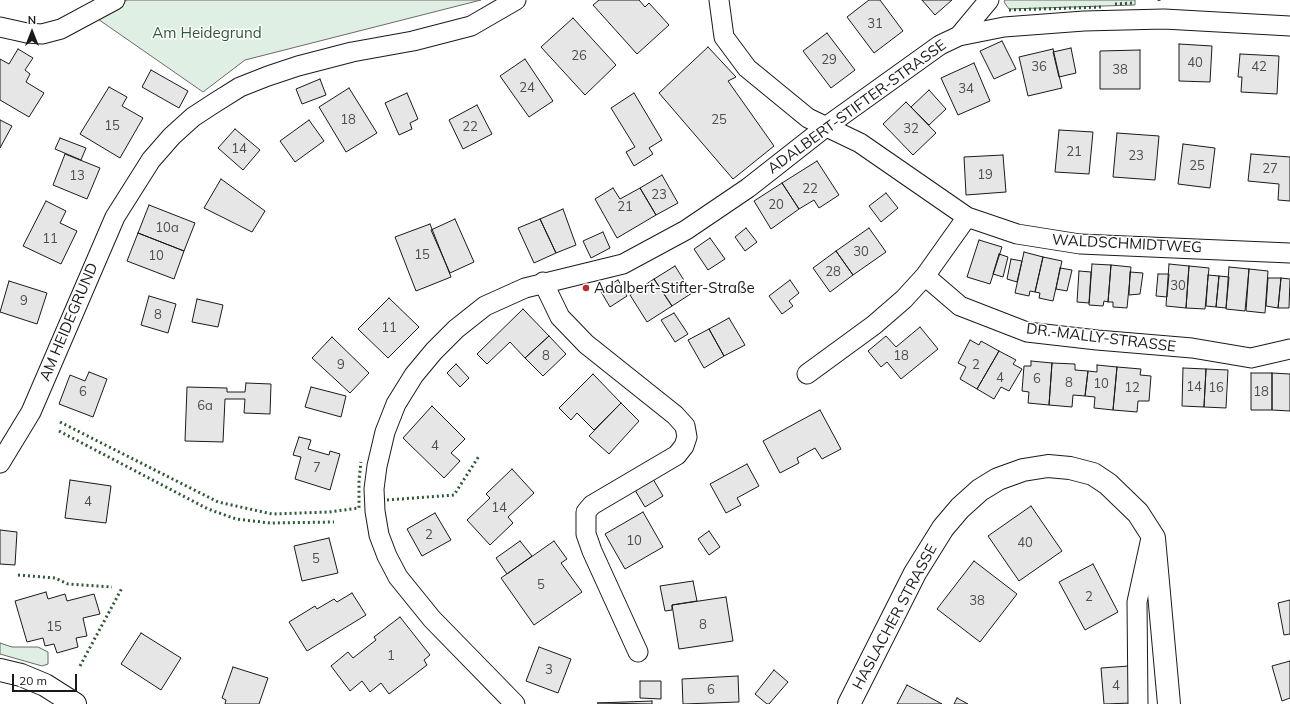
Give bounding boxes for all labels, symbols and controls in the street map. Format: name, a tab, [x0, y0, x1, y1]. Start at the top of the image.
north arrow	[12, 12, 52, 52]
text: N	[28, 13, 36, 27]
house number: 31	[867, 16, 883, 32]
park label: Am Heidegrund	[152, 24, 262, 42]
street label: ADALBERT-STIFTER-STRASSE	[764, 36, 950, 178]
house number: 26	[571, 48, 587, 64]
house number: 29	[821, 52, 837, 68]
house number: 40	[1187, 55, 1203, 71]
house number: 36	[1031, 59, 1047, 75]
house number: 42	[1251, 59, 1267, 75]
house number: 38	[1112, 62, 1128, 78]
house number: 24	[519, 80, 535, 96]
house number: 34	[958, 81, 974, 97]
house number: 18	[340, 112, 356, 128]
house number: 25	[711, 112, 727, 128]
house number: 15	[104, 118, 120, 134]
house number: 22	[462, 119, 478, 135]
house number: 32	[903, 121, 919, 137]
house number: 14	[231, 141, 247, 157]
house number: 21	[1066, 144, 1082, 160]
house number: 23	[1128, 148, 1144, 164]
house number: 25	[1189, 158, 1205, 174]
house number: 27	[1262, 161, 1278, 177]
house number: 19	[977, 167, 993, 183]
house number: 13	[69, 168, 85, 184]
house number: 22	[802, 181, 818, 197]
house number: 23	[651, 187, 667, 203]
house number: 20	[768, 197, 784, 213]
house number: 21	[617, 199, 633, 215]
house number: 10a	[155, 220, 179, 236]
house number: 11	[42, 231, 58, 247]
street label: WALDSCHMIDTWEG	[1051, 231, 1203, 257]
house number: 30	[853, 244, 869, 260]
house number: 15	[414, 247, 430, 263]
house number: 10	[148, 248, 164, 264]
street label: AM HEIDEGRUND	[36, 260, 102, 384]
house number: 28	[825, 264, 841, 280]
house number: 30	[1170, 278, 1186, 294]
place label: Adalbert-Stifter-Straße	[594, 279, 755, 297]
marker: Adalbert-Stifter-Straße	[581, 283, 591, 293]
house number: 9	[20, 293, 28, 309]
house number: 8	[154, 307, 162, 323]
house number: 11	[381, 320, 397, 336]
street label: DR.-MALLY-STRASSE	[1025, 320, 1177, 356]
house number: 8	[542, 348, 550, 364]
house number: 18	[893, 348, 909, 364]
house number: 9	[337, 357, 345, 373]
house number: 2	[972, 357, 980, 373]
house number: 4	[996, 370, 1004, 386]
house number: 6	[1033, 371, 1041, 387]
house number: 8	[1065, 375, 1073, 391]
house number: 10	[1093, 376, 1109, 392]
house number: 14	[1186, 379, 1202, 395]
house number: 12	[1124, 380, 1140, 396]
house number: 16	[1208, 380, 1224, 396]
house number: 6	[79, 384, 87, 400]
house number: 18	[1253, 384, 1269, 400]
house number: 6a	[197, 398, 213, 414]
house number: 4	[431, 438, 439, 454]
house number: 7	[313, 460, 321, 476]
house number: 4	[84, 494, 92, 510]
house number: 14	[491, 500, 507, 516]
house number: 2	[425, 527, 433, 543]
house number: 10	[626, 533, 642, 549]
house number: 40	[1017, 535, 1033, 551]
street label: HASLACHER STRASSE	[849, 541, 941, 693]
house number: 5	[312, 551, 320, 567]
house number: 5	[537, 577, 545, 593]
house number: 2	[1085, 589, 1093, 605]
house number: 38	[969, 593, 985, 609]
house number: 8	[699, 617, 707, 633]
house number: 15	[46, 619, 62, 635]
house number: 1	[387, 648, 395, 664]
house number: 3	[545, 662, 553, 678]
scale bar	[14, 666, 79, 692]
text: 20 m	[19, 673, 47, 688]
house number: 4	[1112, 678, 1120, 694]
house number: 6	[707, 682, 715, 698]

